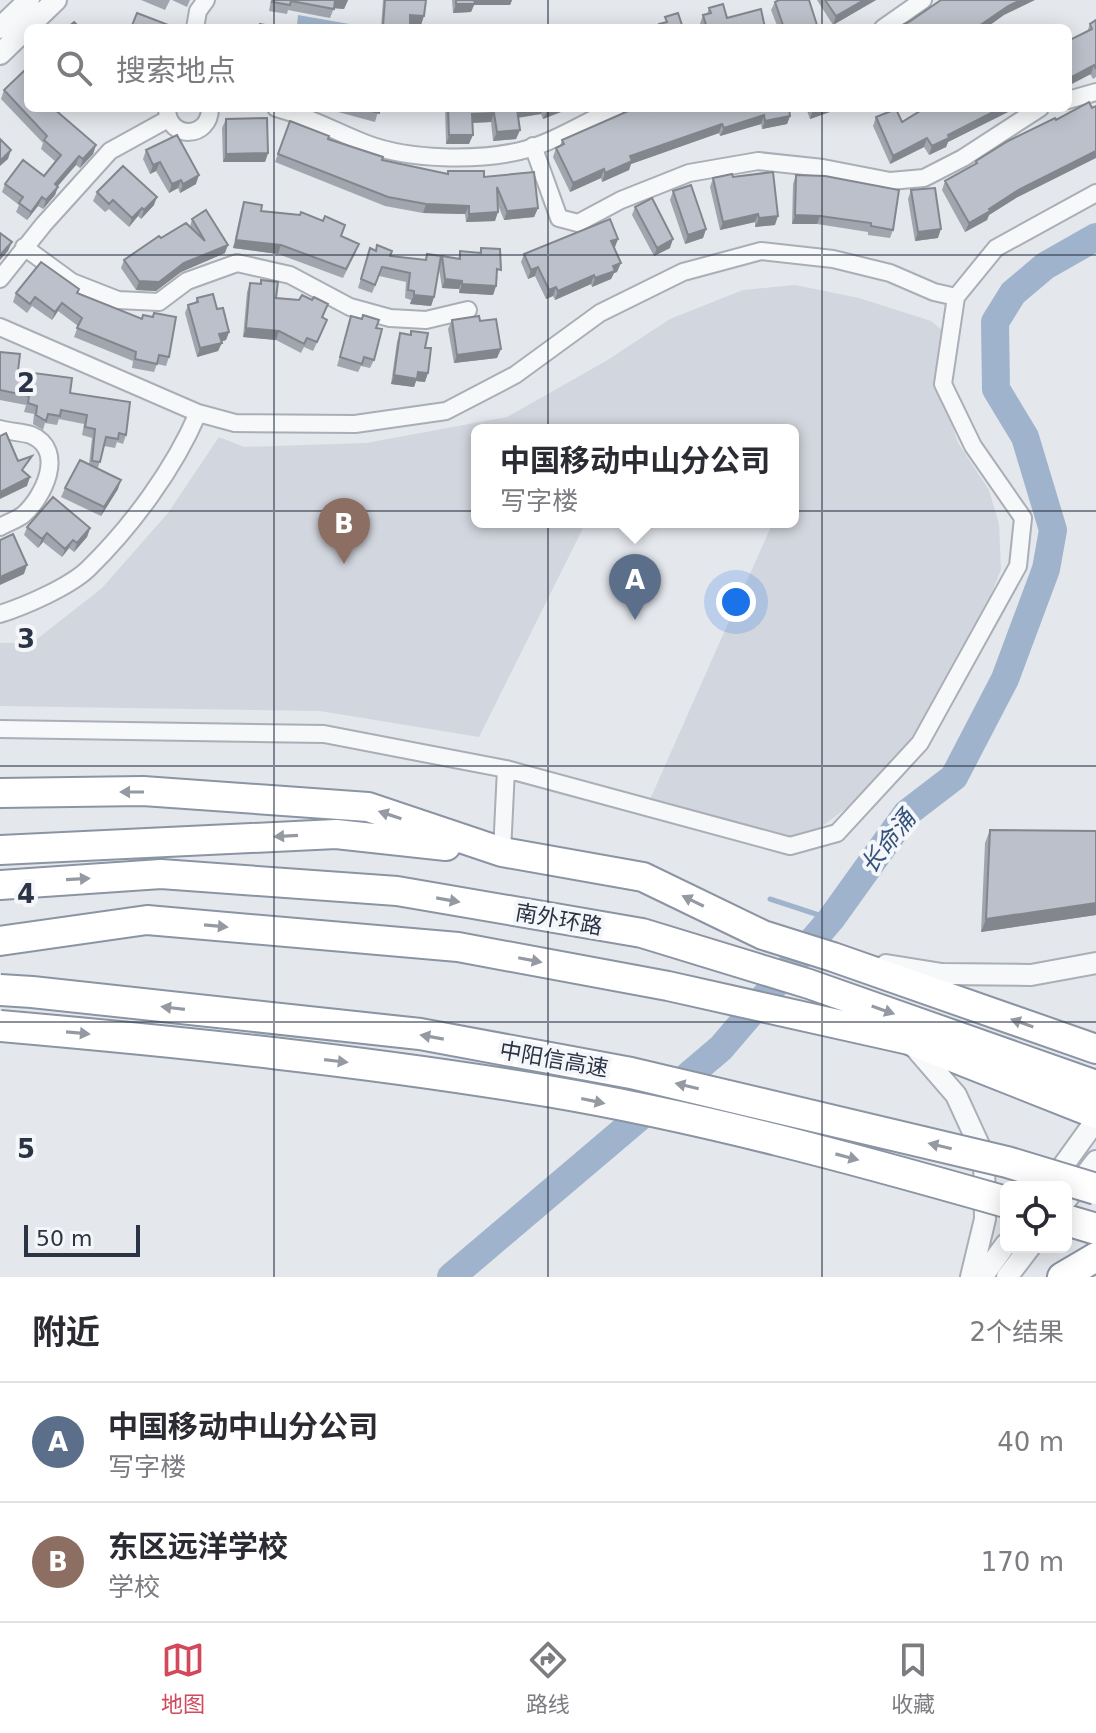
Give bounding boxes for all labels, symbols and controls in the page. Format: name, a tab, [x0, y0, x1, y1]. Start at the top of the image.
search box	[24, 24, 1072, 112]
icon: search	[52, 46, 96, 90]
text: 搜索地点	[116, 53, 236, 88]
text: 2	[17, 368, 35, 398]
popup	[471, 424, 799, 528]
text: 中国移动中山分公司	[500, 443, 770, 478]
text: 写字楼	[500, 486, 578, 516]
pin: B	[318, 498, 370, 564]
pin: A	[609, 554, 661, 620]
your location	[716, 582, 756, 622]
text: 3	[17, 624, 35, 654]
one-way arrow	[119, 786, 144, 798]
water label: 长命涌	[855, 803, 923, 879]
one-way arrow	[378, 808, 402, 820]
one-way arrow	[273, 830, 298, 843]
one-way arrow	[66, 872, 91, 885]
text: 4	[17, 879, 35, 909]
one-way arrow	[436, 894, 461, 907]
one-way arrow	[681, 894, 704, 908]
street label: 南外环路	[513, 900, 604, 939]
one-way arrow	[204, 920, 229, 933]
one-way arrow	[518, 955, 543, 967]
one-way arrow	[160, 1001, 185, 1014]
one-way arrow	[871, 1004, 895, 1017]
one-way arrow	[1010, 1017, 1034, 1029]
one-way arrow	[66, 1027, 91, 1040]
one-way arrow	[419, 1030, 444, 1042]
street label: 中阳信高速	[498, 1038, 610, 1081]
one-way arrow	[324, 1055, 349, 1068]
one-way arrow	[674, 1079, 699, 1092]
one-way arrow	[581, 1095, 606, 1108]
text: 5	[17, 1134, 35, 1164]
one-way arrow	[927, 1139, 952, 1152]
one-way arrow	[834, 1152, 859, 1164]
map controls	[1000, 1181, 1072, 1253]
button: locate	[1000, 1181, 1072, 1253]
scale bar	[24, 1221, 140, 1257]
text: 50 m	[36, 1226, 92, 1251]
text: 附近	[32, 1312, 100, 1352]
text: 2个结果	[969, 1317, 1064, 1347]
text: 中国移动中山分公司	[108, 1409, 378, 1444]
text: A	[48, 1427, 68, 1457]
text: 40 m	[997, 1427, 1064, 1457]
text: 写字楼	[108, 1452, 186, 1482]
text: 东区远洋学校	[108, 1529, 288, 1564]
text: B	[48, 1547, 68, 1577]
text: 170 m	[981, 1547, 1064, 1577]
text: 学校	[108, 1572, 160, 1602]
tab: 地图	[161, 1638, 205, 1718]
tab: 路线	[526, 1638, 570, 1718]
tab: 收藏	[891, 1638, 935, 1718]

